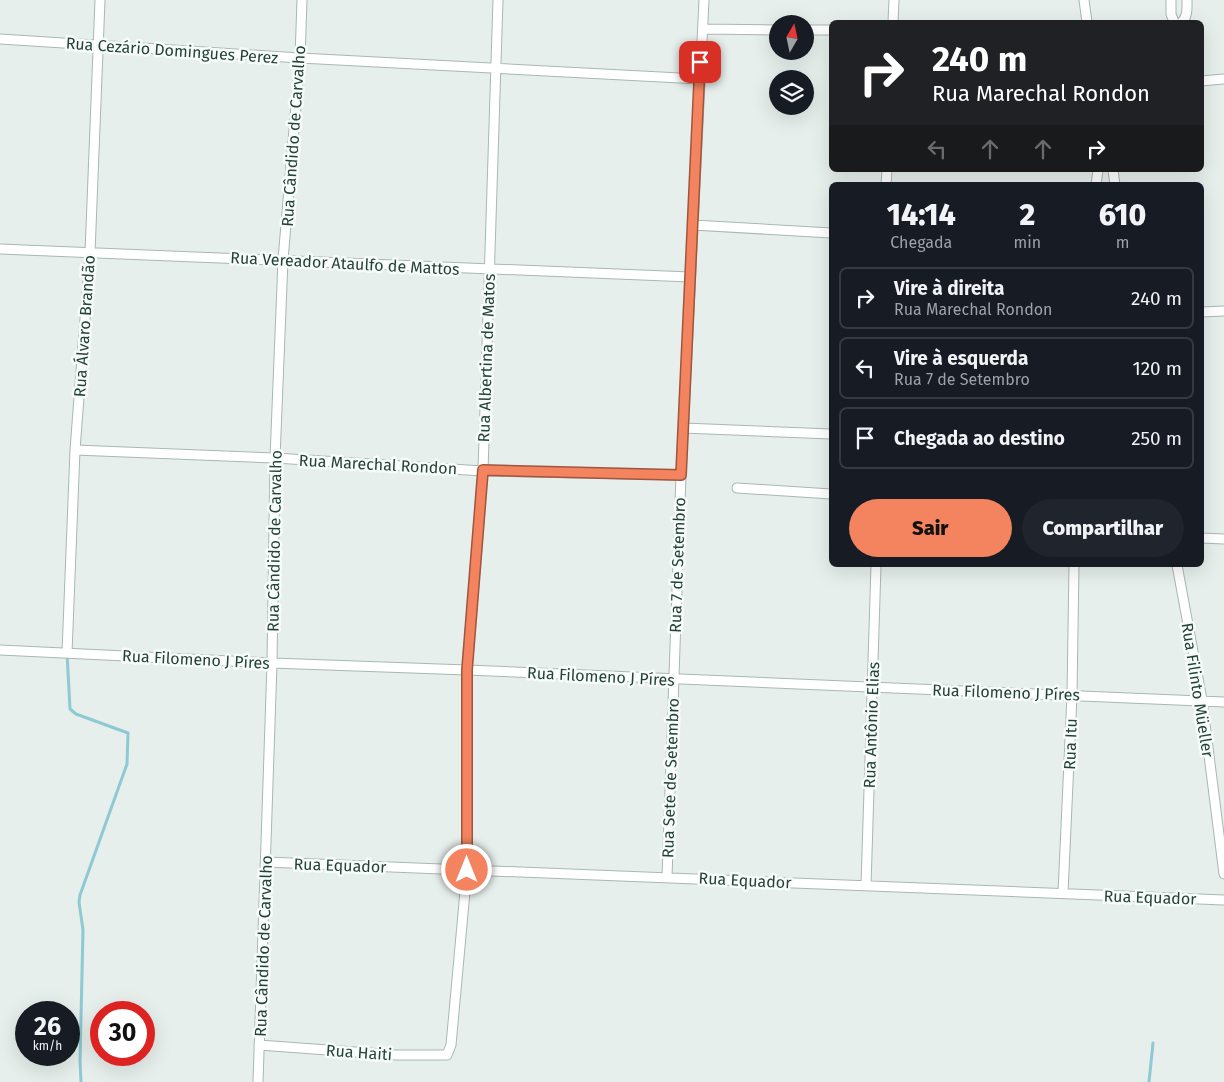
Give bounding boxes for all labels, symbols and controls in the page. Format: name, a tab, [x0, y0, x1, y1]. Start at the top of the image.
north arrow	[769, 15, 814, 60]
map controls	[769, 15, 814, 115]
street label: Rua Cezário Domingues Perez	[65, 34, 279, 67]
text: 240 m	[932, 38, 1027, 80]
icon: right	[849, 40, 914, 105]
pin	[679, 41, 721, 83]
street label: Rua Cândido de Carvalho	[278, 45, 309, 227]
icon: arrive	[686, 48, 714, 76]
button: layers	[769, 70, 814, 115]
text: Rua Marechal Rondon	[932, 80, 1150, 107]
icon: left	[923, 135, 951, 163]
icon: ahead	[976, 135, 1004, 163]
icon: ahead	[1029, 135, 1057, 163]
icon: right	[1082, 135, 1110, 163]
text: 14:14	[887, 197, 956, 233]
text: 2	[1019, 197, 1035, 233]
text: 610	[1099, 197, 1146, 233]
text: Chegada	[890, 233, 952, 252]
text: min	[1014, 233, 1041, 252]
text: m	[1116, 233, 1129, 252]
street label: Rua Vereador Ataulfo de Mattos	[230, 248, 460, 279]
street label: Rua Álvaro Brandão	[69, 254, 99, 398]
street label: Rua Albertina de Matos	[474, 273, 499, 443]
text: Vire à direita	[894, 277, 1004, 300]
icon: right	[851, 284, 879, 312]
text: 240 m	[1131, 287, 1182, 310]
text: Rua Marechal Rondon	[894, 300, 1052, 319]
text: Vire à esquerda	[894, 347, 1028, 370]
icon: left	[851, 354, 879, 382]
text: 120 m	[1132, 357, 1182, 380]
text: Rua 7 de Setembro	[894, 370, 1030, 389]
icon: arrive	[851, 424, 879, 452]
text: Chegada ao destino	[894, 427, 1065, 450]
text: 250 m	[1131, 427, 1182, 450]
street label: Rua Cândido de Carvalho	[263, 450, 286, 632]
street label: Rua Marechal Rondon	[298, 451, 458, 478]
street label: Rua 7 de Setembro	[666, 497, 689, 633]
button: Sair	[849, 499, 1012, 557]
button: Compartilhar	[1022, 499, 1184, 557]
street label: Rua Filinto Müeller	[1177, 621, 1218, 760]
street label: Rua Filomeno J Píres	[122, 646, 270, 673]
street label: Rua Antônio Elias	[860, 661, 883, 789]
street label: Rua Filomeno J Píres	[527, 663, 675, 690]
street label: Rua Filomeno J Píres	[932, 680, 1080, 705]
street label: Rua Sete de Setembro	[658, 698, 683, 858]
street label: Rua Itu	[1060, 718, 1081, 770]
position arrow	[440, 843, 492, 895]
street label: Rua Equador	[293, 854, 388, 877]
street label: Rua Cândido de Carvalho	[251, 855, 276, 1037]
street label: Rua Equador	[698, 869, 793, 892]
street label: Rua Equador	[1103, 886, 1198, 909]
speed limit sign: 30	[90, 1001, 155, 1066]
text: 26	[34, 1012, 61, 1042]
text: km/h	[33, 1039, 62, 1053]
street label: Rua Haiti	[325, 1041, 393, 1064]

